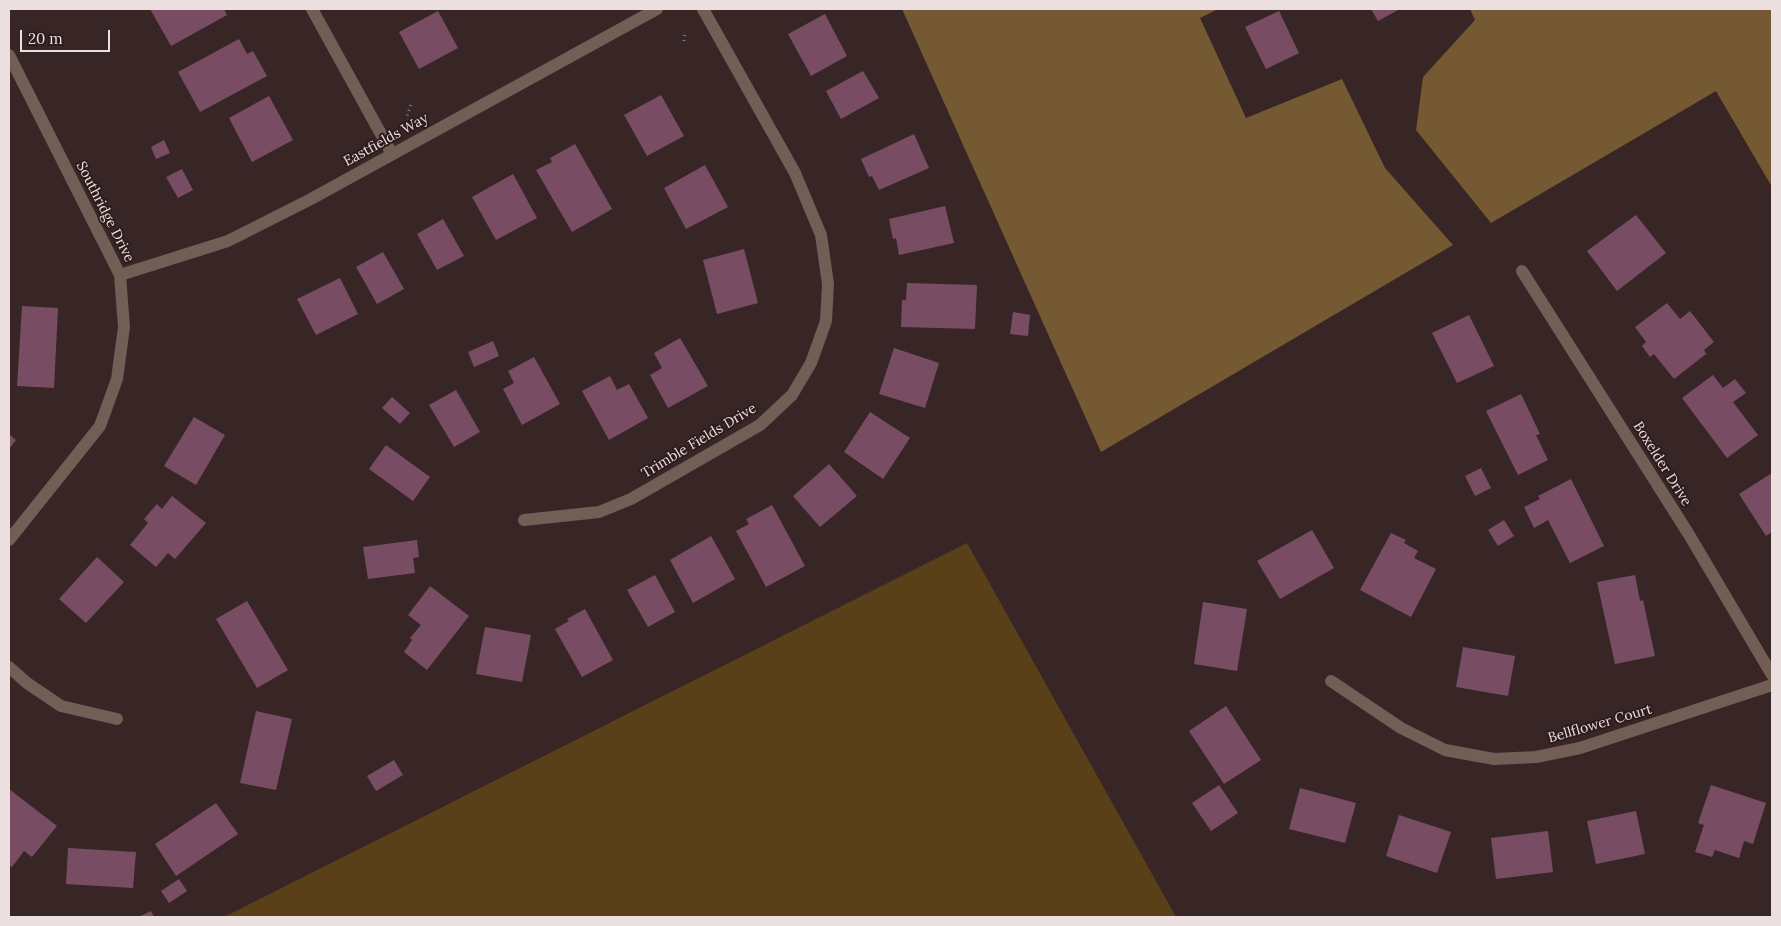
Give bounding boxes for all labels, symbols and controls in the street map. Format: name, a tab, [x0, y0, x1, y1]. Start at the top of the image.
scale bar	[22, 20, 112, 52]
text: 20 m	[28, 29, 63, 48]
street label: Eastfields Way	[341, 110, 431, 170]
street label: Southridge Drive	[72, 159, 138, 265]
street label: Trimble Fields Drive	[639, 400, 759, 482]
street label: Boxelder Drive	[1629, 419, 1695, 509]
street label: Bellflower Court	[1546, 701, 1654, 747]

